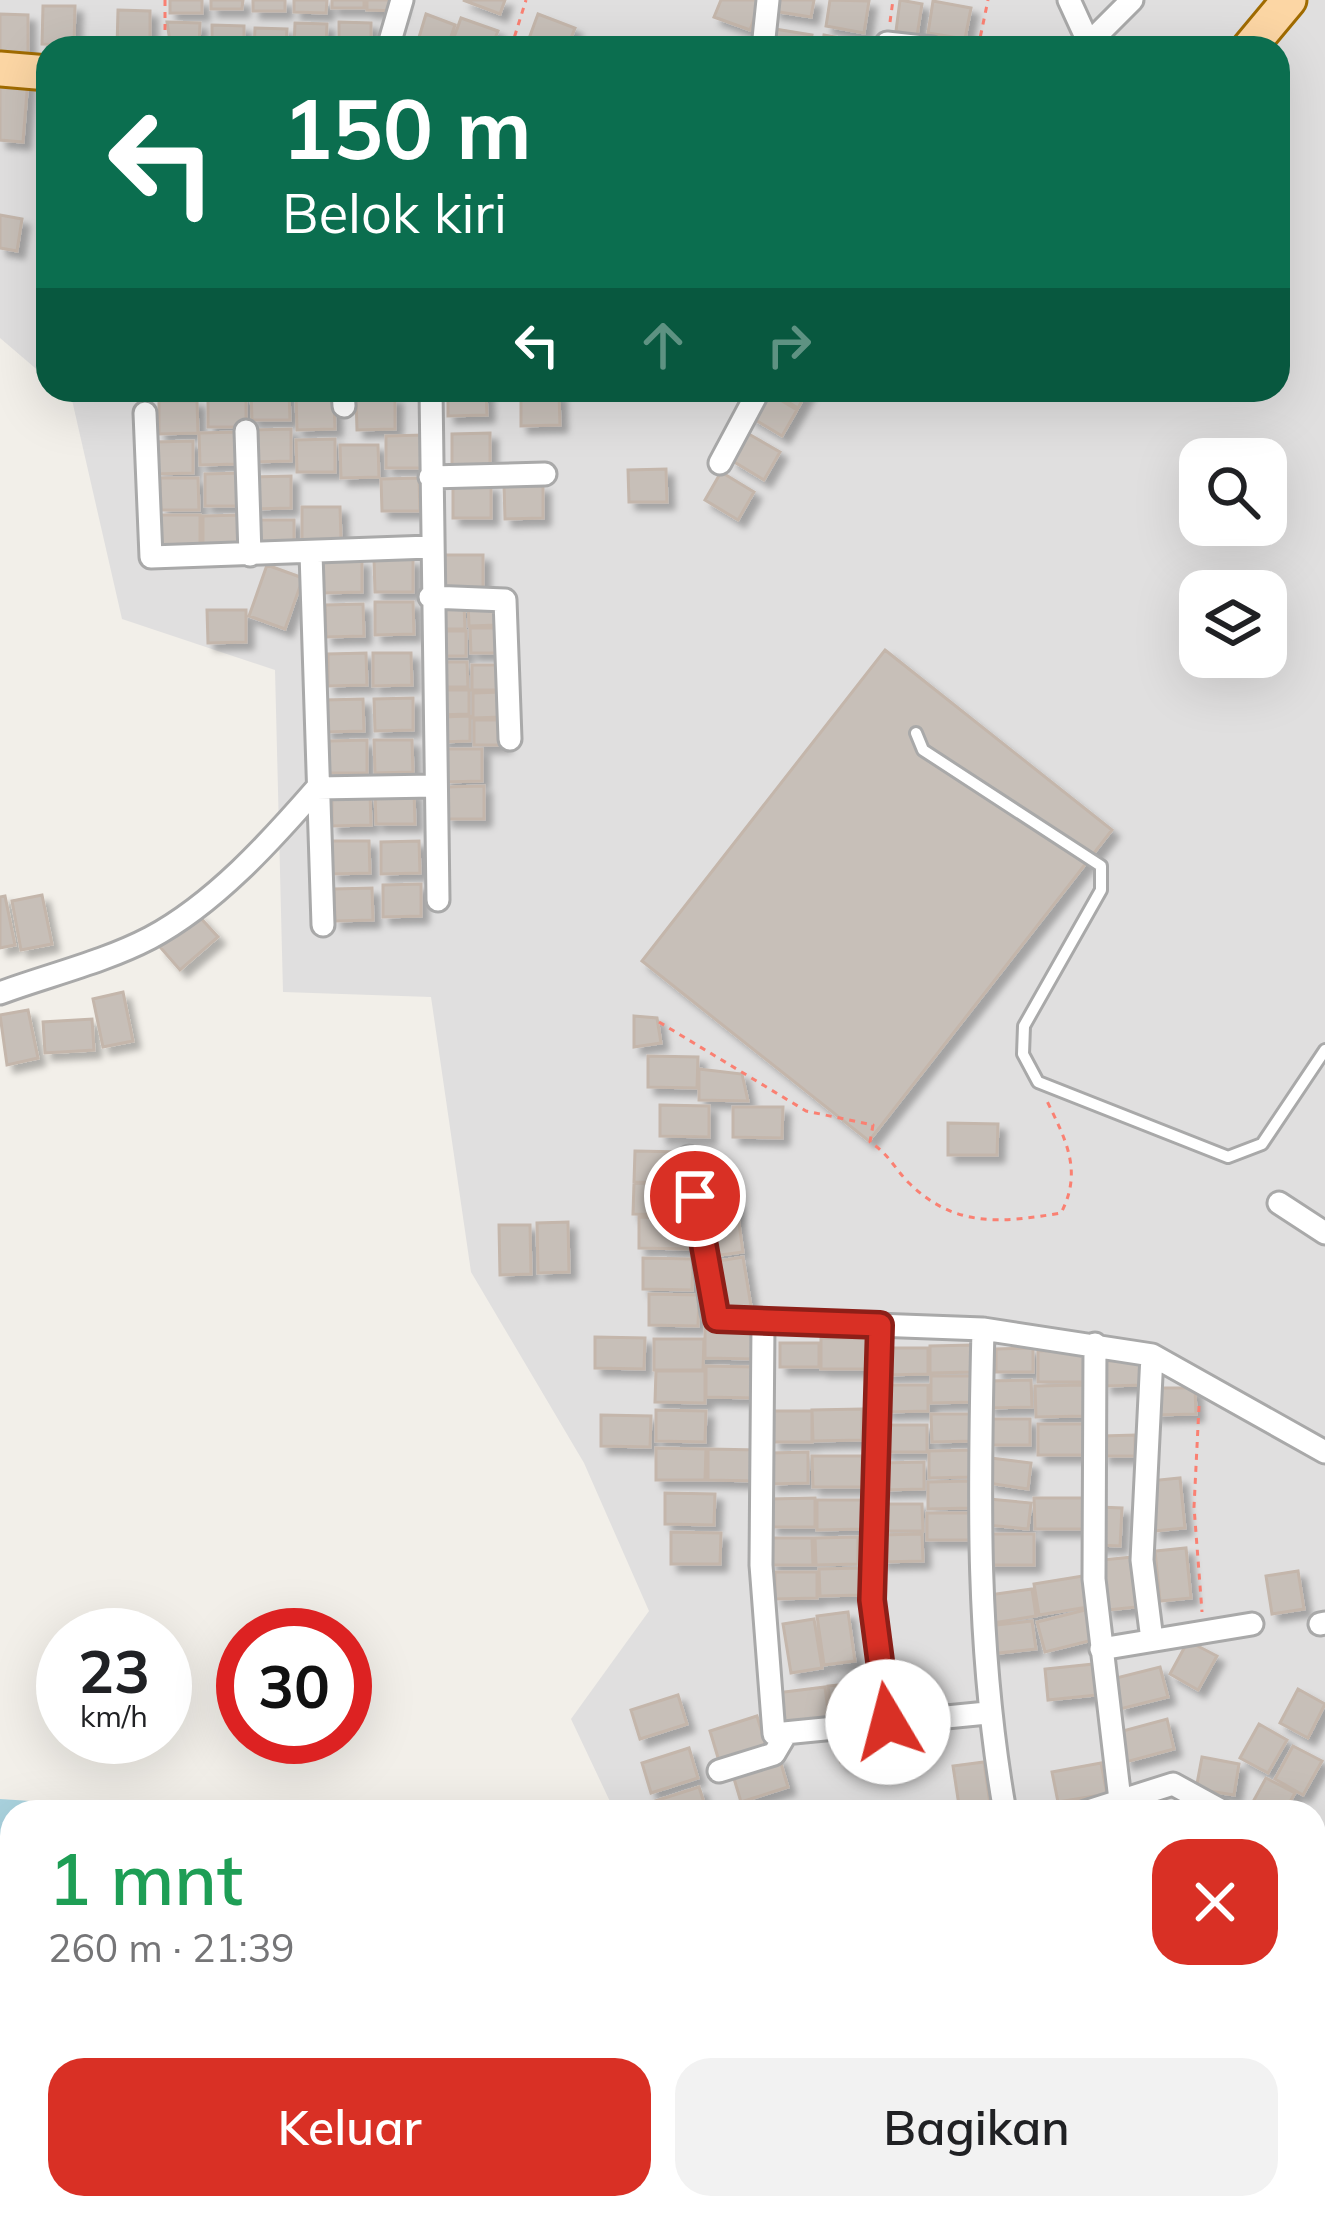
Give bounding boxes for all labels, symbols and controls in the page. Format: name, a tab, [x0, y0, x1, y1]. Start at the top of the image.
text: 150 m	[282, 75, 532, 180]
icon: left	[84, 84, 240, 240]
text: Belok kiri	[282, 179, 507, 247]
icon: left	[504, 312, 570, 378]
icon: ahead	[630, 312, 696, 378]
icon: right	[756, 312, 822, 378]
map controls	[1179, 438, 1287, 678]
button: search	[1179, 438, 1287, 546]
button: layers	[1179, 570, 1287, 678]
pin	[644, 1145, 746, 1247]
icon: arrive	[662, 1163, 728, 1229]
speed limit sign: 30	[216, 1608, 372, 1764]
text: 23	[78, 1633, 150, 1708]
position arrow	[825, 1659, 951, 1785]
text: km/h	[80, 1697, 148, 1735]
text: 1 mnt	[48, 1833, 243, 1923]
button: close	[1152, 1839, 1278, 1965]
text: 260 m · 21:39	[48, 1923, 294, 1972]
button: Keluar	[48, 2058, 651, 2196]
button: Bagikan	[675, 2058, 1278, 2196]

